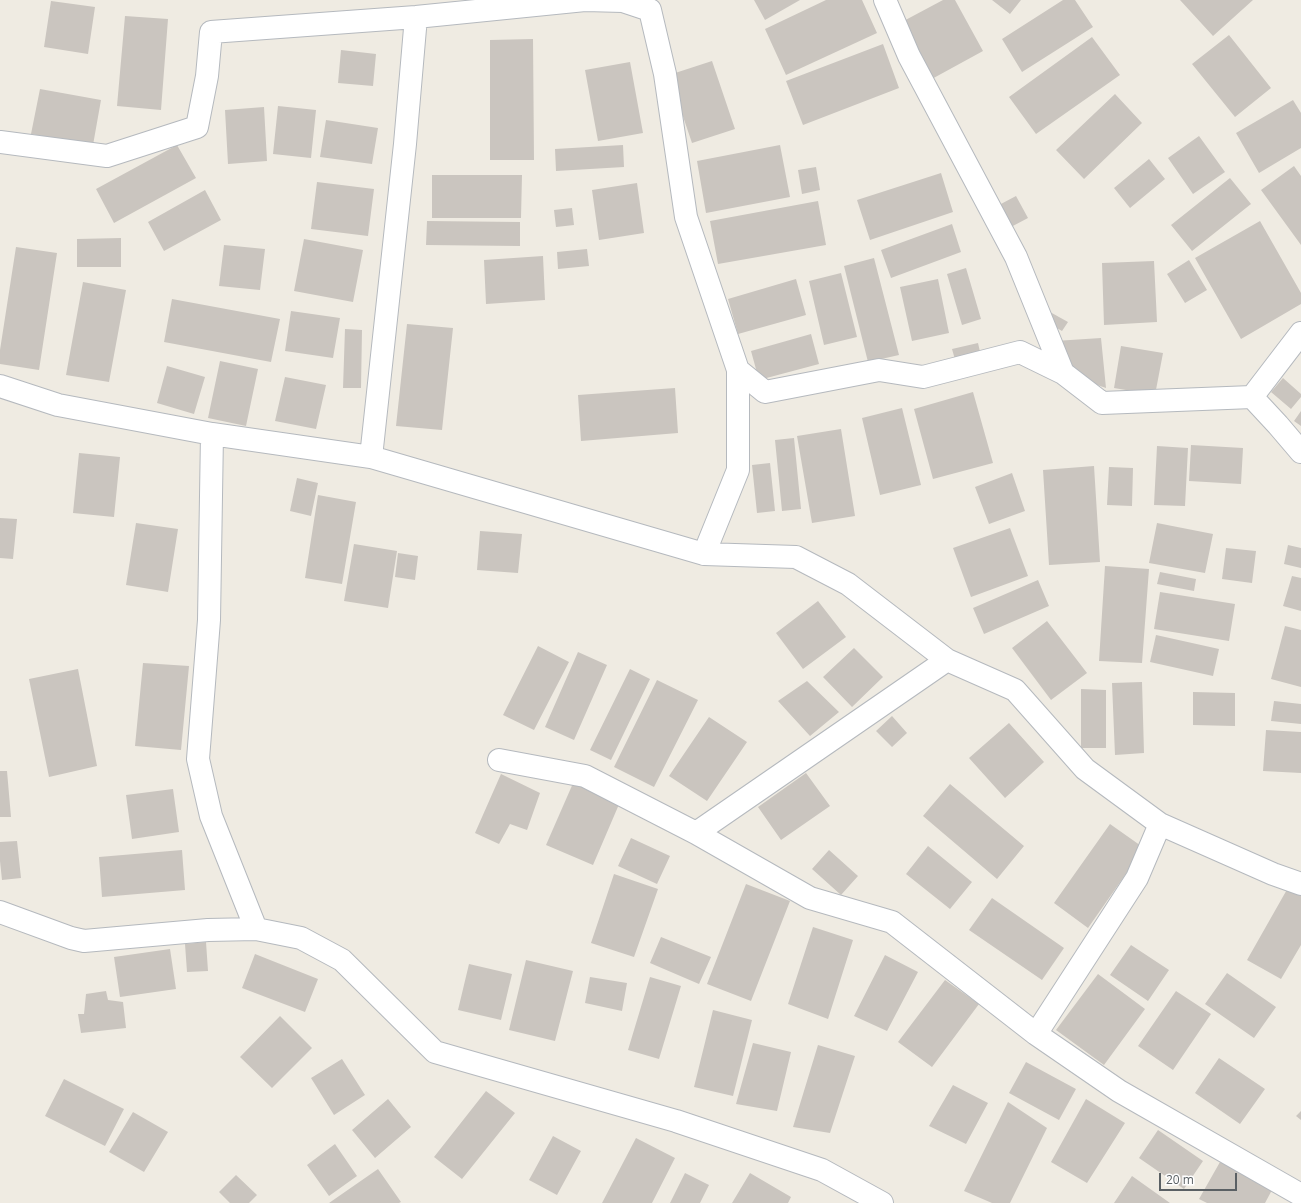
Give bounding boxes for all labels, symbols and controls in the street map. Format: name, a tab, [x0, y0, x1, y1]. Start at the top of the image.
scale bar	[1161, 1165, 1239, 1191]
text: 20 m	[1166, 1171, 1194, 1188]

